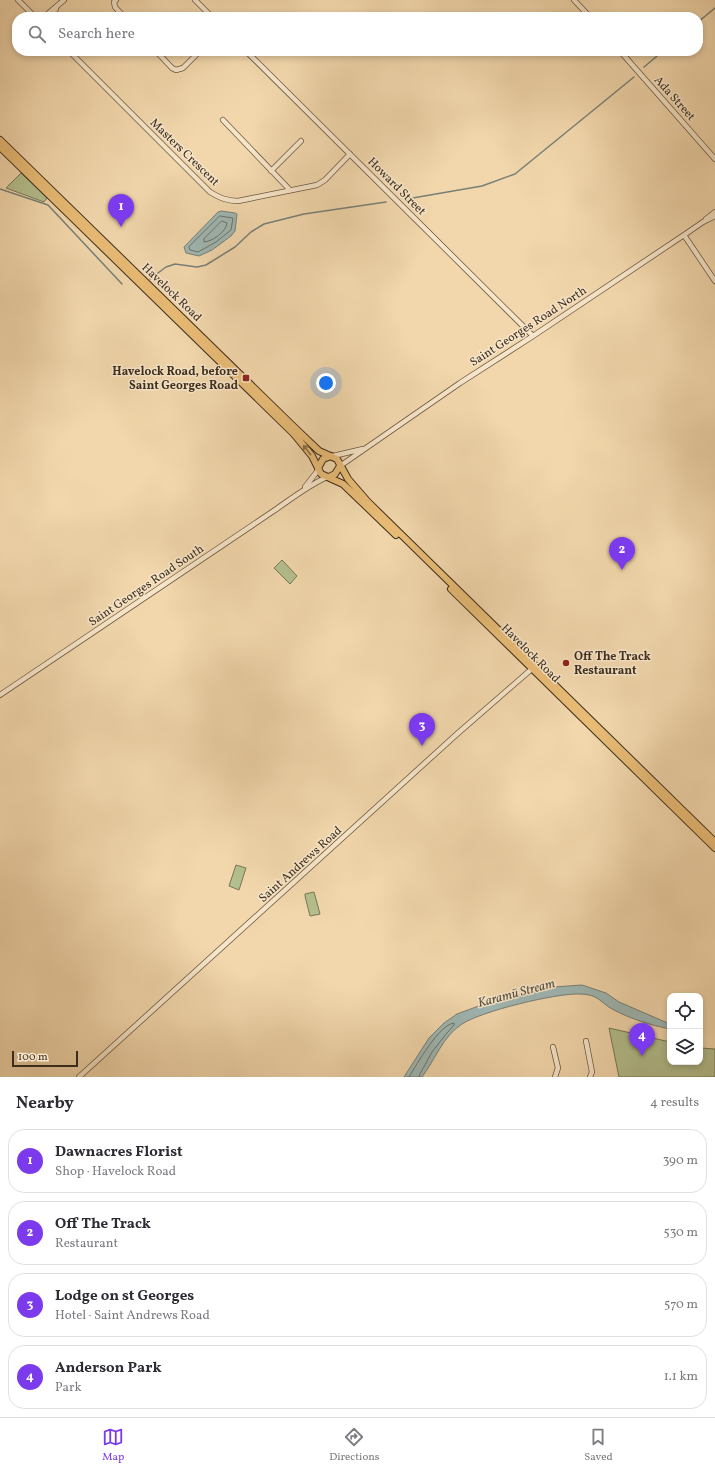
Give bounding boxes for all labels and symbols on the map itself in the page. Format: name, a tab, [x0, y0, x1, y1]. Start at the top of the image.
street label: Ada Street	[650, 73, 699, 124]
street label: Masters Crescent	[146, 115, 223, 190]
street label: Howard Street	[364, 154, 429, 219]
pin: 1	[108, 194, 134, 227]
street label: Havelock Road	[138, 260, 205, 326]
street label: Saint Georges Road North	[467, 283, 590, 371]
place label: Havelock Road, before Saint Georges Road	[112, 364, 239, 394]
marker: Havelock Road, before Saint Georges Road	[241, 373, 251, 383]
your location	[316, 373, 336, 393]
one-way arrow	[303, 445, 312, 456]
pin: 2	[609, 537, 635, 570]
street label: Saint Georges Road South	[86, 541, 207, 630]
street label: Havelock Road	[497, 621, 564, 687]
place label: Off The Track Restaurant	[574, 649, 651, 679]
marker: Off The Track Restaurant	[561, 658, 571, 668]
pin: 3	[409, 713, 435, 746]
street label: Saint Andrews Road	[256, 823, 346, 906]
water label: Karamū Stream	[476, 975, 557, 1013]
pin: 4	[629, 1023, 655, 1056]
scale bar	[12, 1049, 78, 1068]

